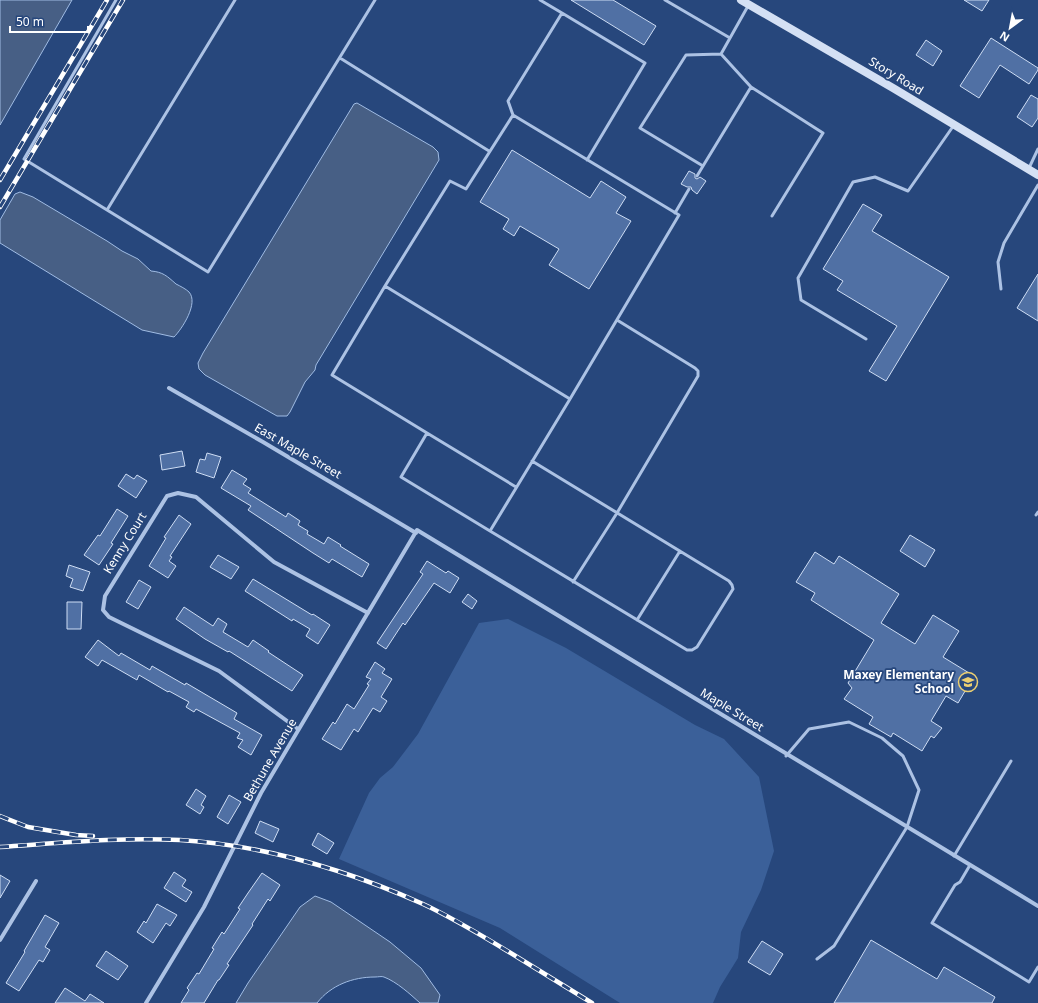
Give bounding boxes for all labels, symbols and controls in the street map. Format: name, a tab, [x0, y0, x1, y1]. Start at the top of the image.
scale bar	[10, 8, 88, 34]
north arrow	[990, 8, 1030, 48]
text: 50 m	[16, 13, 44, 30]
text: N	[997, 28, 1012, 46]
street label: Story Road	[866, 53, 927, 99]
street label: East Maple Street	[252, 419, 346, 483]
street label: Kenny Court	[99, 508, 151, 577]
place label: Maxey Elementary School	[843, 666, 954, 697]
school or university icon: Maxey Elementary School	[957, 671, 979, 693]
street label: Maple Street	[697, 684, 768, 736]
street label: Bethune Avenue	[239, 715, 300, 804]

